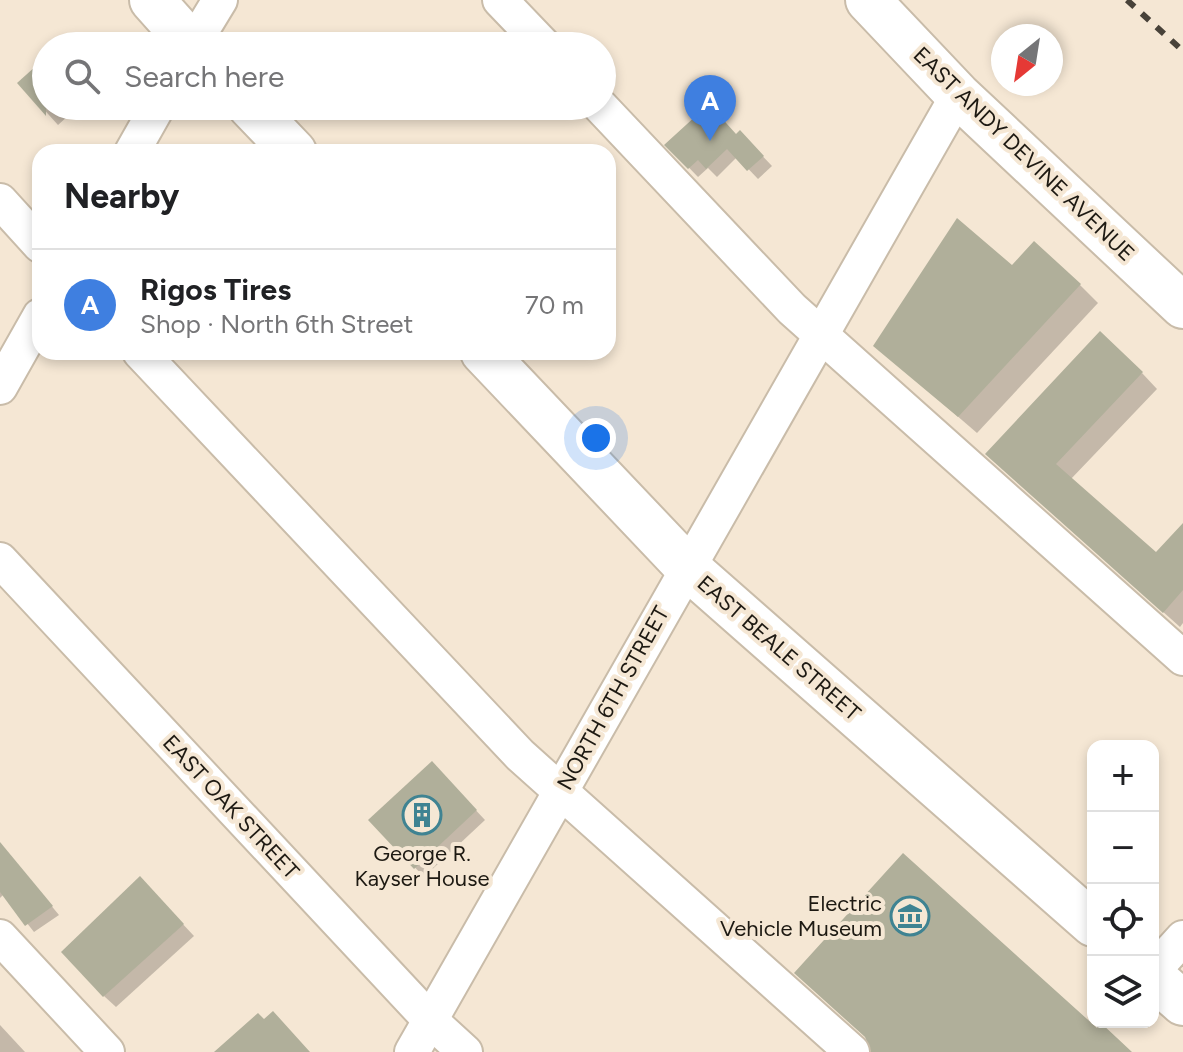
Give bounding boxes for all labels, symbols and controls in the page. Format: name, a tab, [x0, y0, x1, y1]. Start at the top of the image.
north arrow	[991, 24, 1063, 96]
search box	[32, 32, 616, 120]
street label: EAST ANDY DEVINE AVENUE	[908, 41, 1140, 267]
icon: search	[60, 54, 104, 98]
text: Search here	[124, 58, 284, 95]
pin: A	[684, 75, 736, 141]
text: Nearby	[64, 176, 179, 217]
text: Rigos Tires	[140, 271, 291, 308]
text: A	[81, 289, 99, 321]
text: 70 m	[525, 289, 584, 321]
text: Shop · North 6th Street	[140, 308, 413, 340]
your location	[576, 418, 616, 458]
street label: EAST BEALE STREET	[692, 570, 866, 726]
street label: NORTH 6TH STREET	[551, 601, 675, 795]
street label: EAST OAK STREET	[157, 729, 305, 885]
map controls	[1087, 740, 1159, 1028]
button: +	[1087, 740, 1159, 812]
building icon: George R. Kayser House	[401, 794, 443, 836]
button: −	[1087, 812, 1159, 884]
place label: George R. Kayser House	[355, 840, 489, 892]
button: locate	[1087, 884, 1159, 956]
place label: Electric Vehicle Museum	[720, 890, 882, 942]
museum icon: Electric Vehicle Museum	[889, 895, 931, 937]
button: layers	[1087, 956, 1159, 1028]

